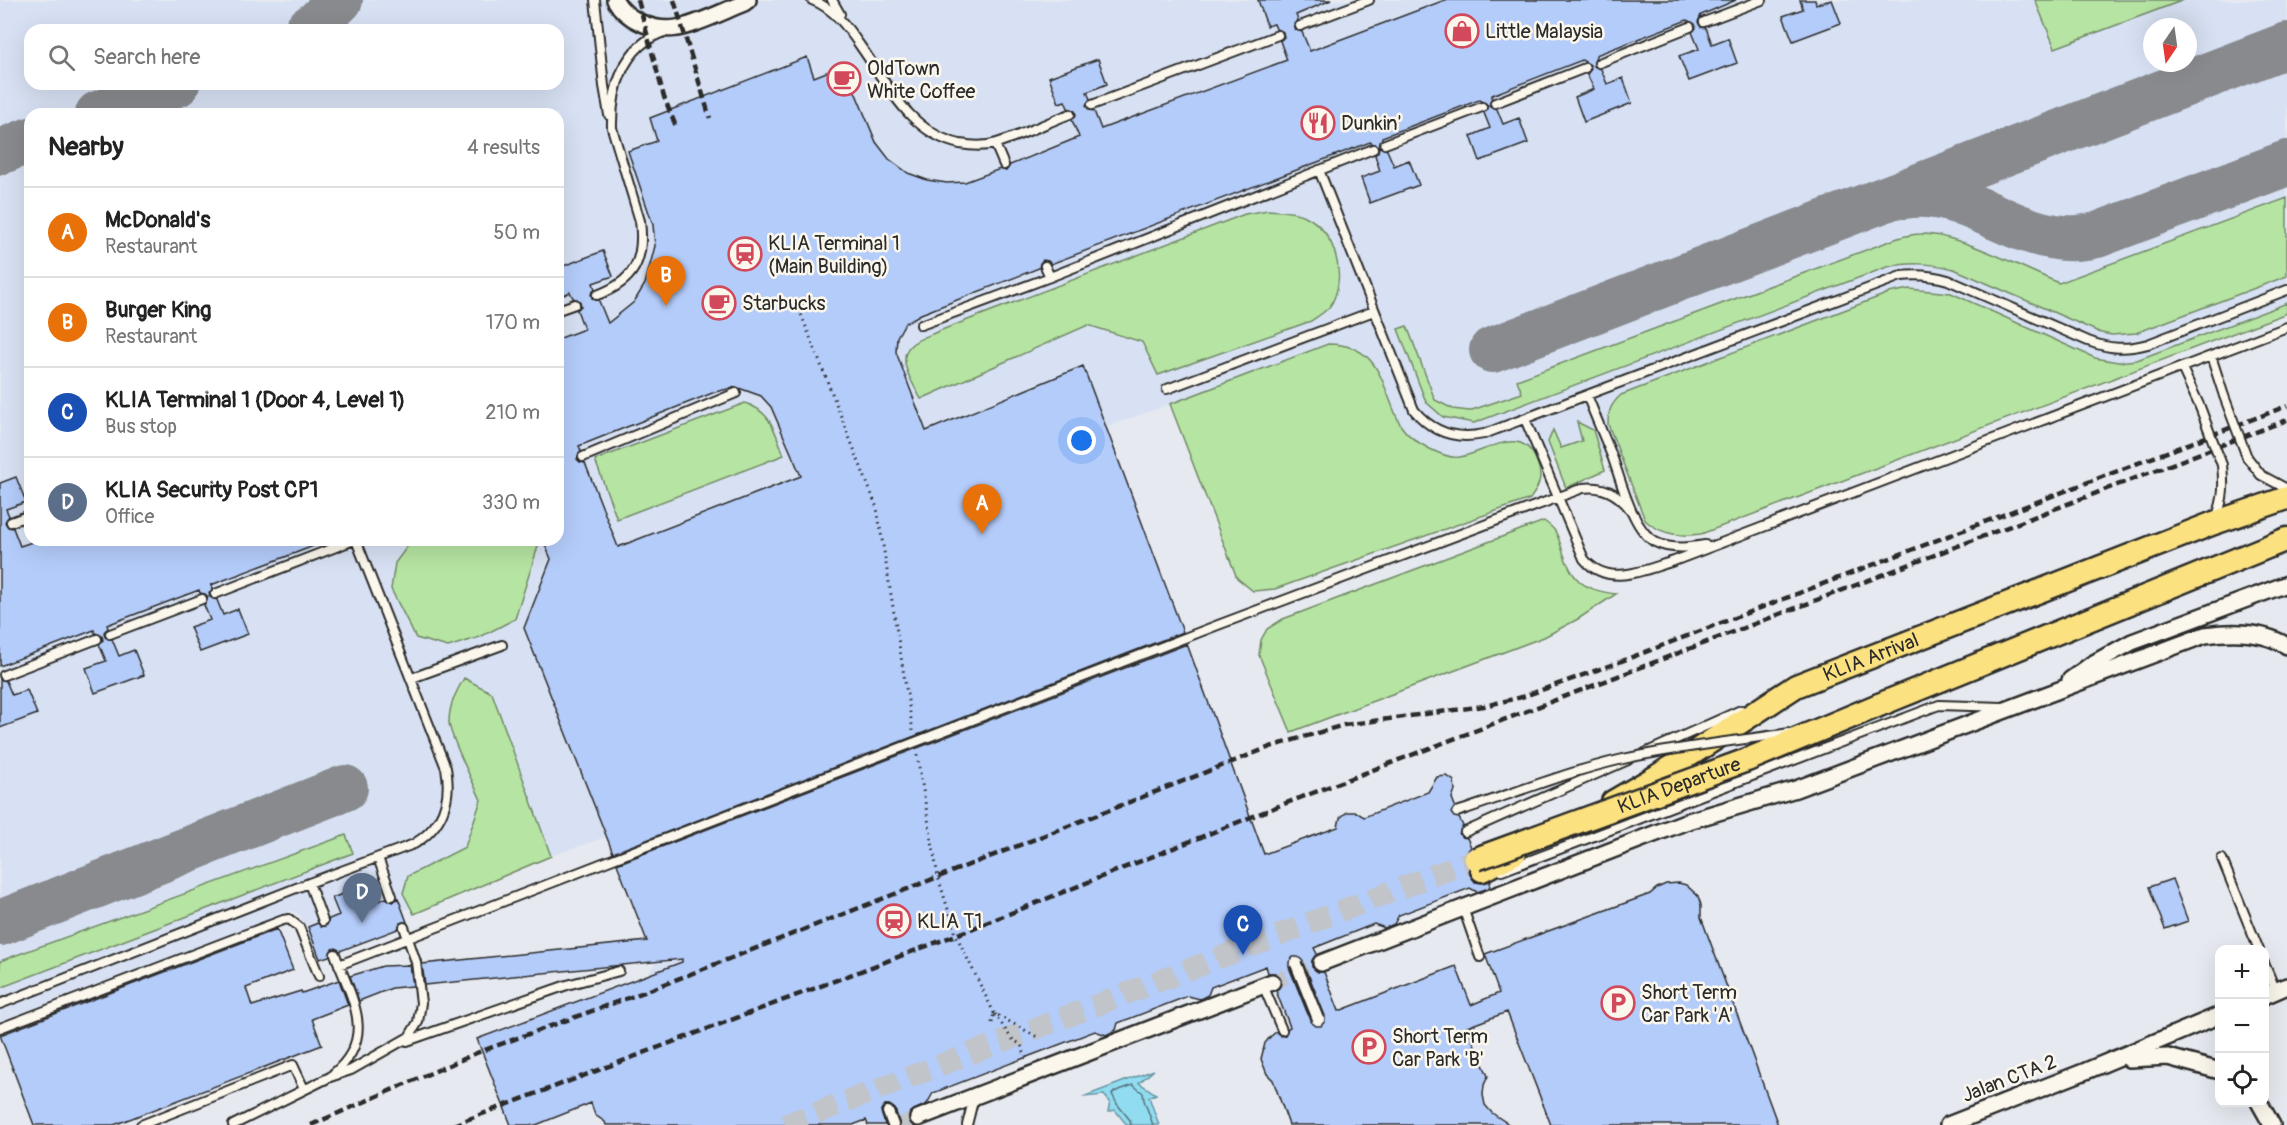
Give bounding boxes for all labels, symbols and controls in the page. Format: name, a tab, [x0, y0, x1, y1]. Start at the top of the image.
shop icon: Little Malaysia	[1444, 13, 1480, 49]
north arrow	[2143, 18, 2197, 72]
place label: Little Malaysia	[1485, 19, 1603, 44]
search box	[24, 24, 564, 90]
icon: search	[45, 41, 78, 74]
text: Search here	[93, 43, 200, 71]
place label: OldTown White Coffee	[867, 56, 975, 104]
cafe icon: OldTown White Coffee	[826, 61, 862, 97]
restaurant icon: Dunkin'	[1300, 105, 1336, 141]
place label: Dunkin'	[1341, 111, 1402, 136]
text: Nearby	[48, 131, 124, 163]
text: 4 results	[467, 135, 540, 160]
text: McDonald's	[105, 206, 210, 234]
text: A	[61, 220, 74, 245]
text: 50 m	[493, 220, 540, 245]
place label: KLIA Terminal 1 (Main Building)	[768, 231, 900, 279]
text: Restaurant	[105, 234, 197, 259]
station icon: KLIA Terminal 1 (Main Building)	[727, 236, 763, 272]
pin: B	[646, 256, 686, 306]
cafe icon: Starbucks	[701, 285, 737, 321]
place label: Starbucks	[742, 291, 826, 316]
text: Burger King	[105, 296, 211, 324]
text: B	[62, 310, 73, 335]
text: 170 m	[486, 310, 540, 335]
text: Restaurant	[105, 324, 197, 349]
text: KLIA Terminal 1 (Door 4, Level 1)	[105, 386, 405, 414]
text: C	[61, 400, 74, 425]
text: 210 m	[485, 400, 540, 425]
text: Bus stop	[105, 414, 177, 439]
your location	[1067, 426, 1096, 455]
text: KLIA Security Post CP1	[105, 476, 318, 504]
pin: A	[962, 484, 1002, 534]
text: D	[61, 490, 74, 515]
text: 330 m	[482, 490, 540, 515]
text: Office	[105, 504, 154, 529]
street label: KLIA Arrival	[1819, 627, 1922, 687]
street label: KLIA Departure	[1614, 751, 1744, 819]
pin: D	[342, 874, 382, 923]
station icon: KLIA T1	[876, 903, 912, 939]
pin: C	[1224, 906, 1262, 955]
place label: KLIA T1	[917, 909, 982, 934]
map controls	[2215, 945, 2269, 1107]
button: +	[2215, 945, 2269, 999]
place label: Short Term Car Park 'A'	[1641, 980, 1737, 1028]
parking icon: Short Term Car Park 'A'	[1600, 985, 1636, 1021]
button: −	[2215, 999, 2269, 1053]
place label: Short Term Car Park 'B'	[1392, 1024, 1488, 1072]
parking icon: Short Term Car Park 'B'	[1351, 1029, 1387, 1065]
street label: Jalan CTA 2	[1958, 1049, 2060, 1108]
button: locate	[2215, 1053, 2269, 1107]

